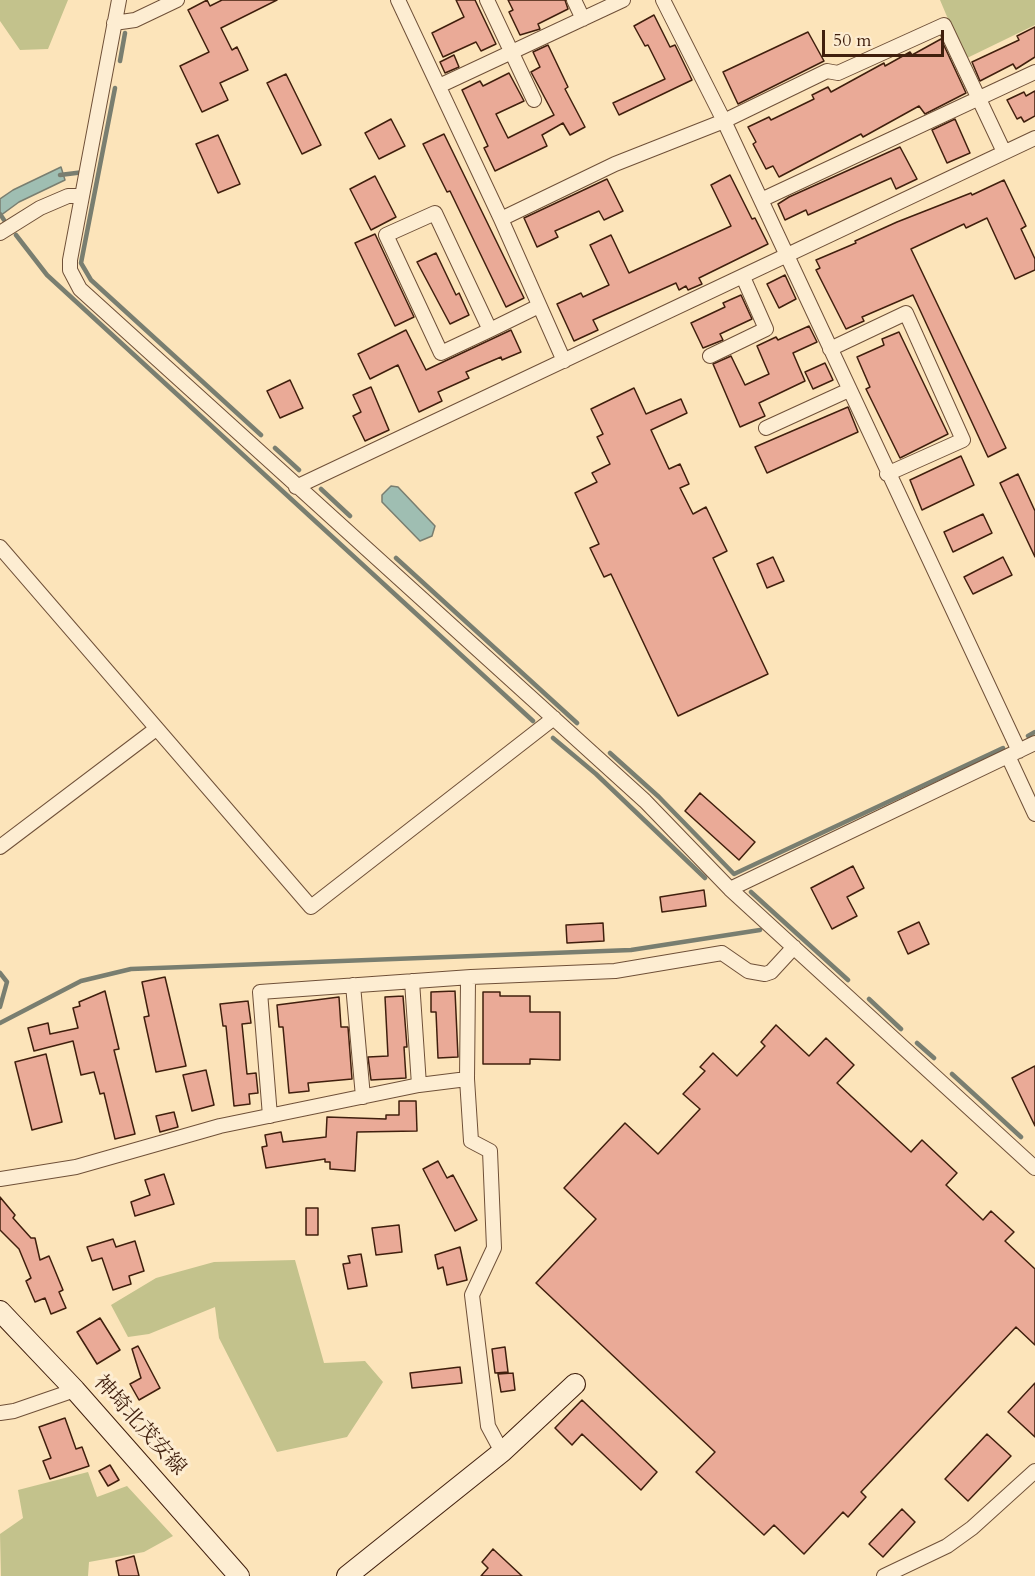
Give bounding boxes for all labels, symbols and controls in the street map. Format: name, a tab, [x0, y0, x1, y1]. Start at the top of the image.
scale bar	[825, 18, 946, 56]
text: 50 m	[833, 28, 872, 53]
street label: 神埼北茂安線	[87, 1371, 191, 1481]

